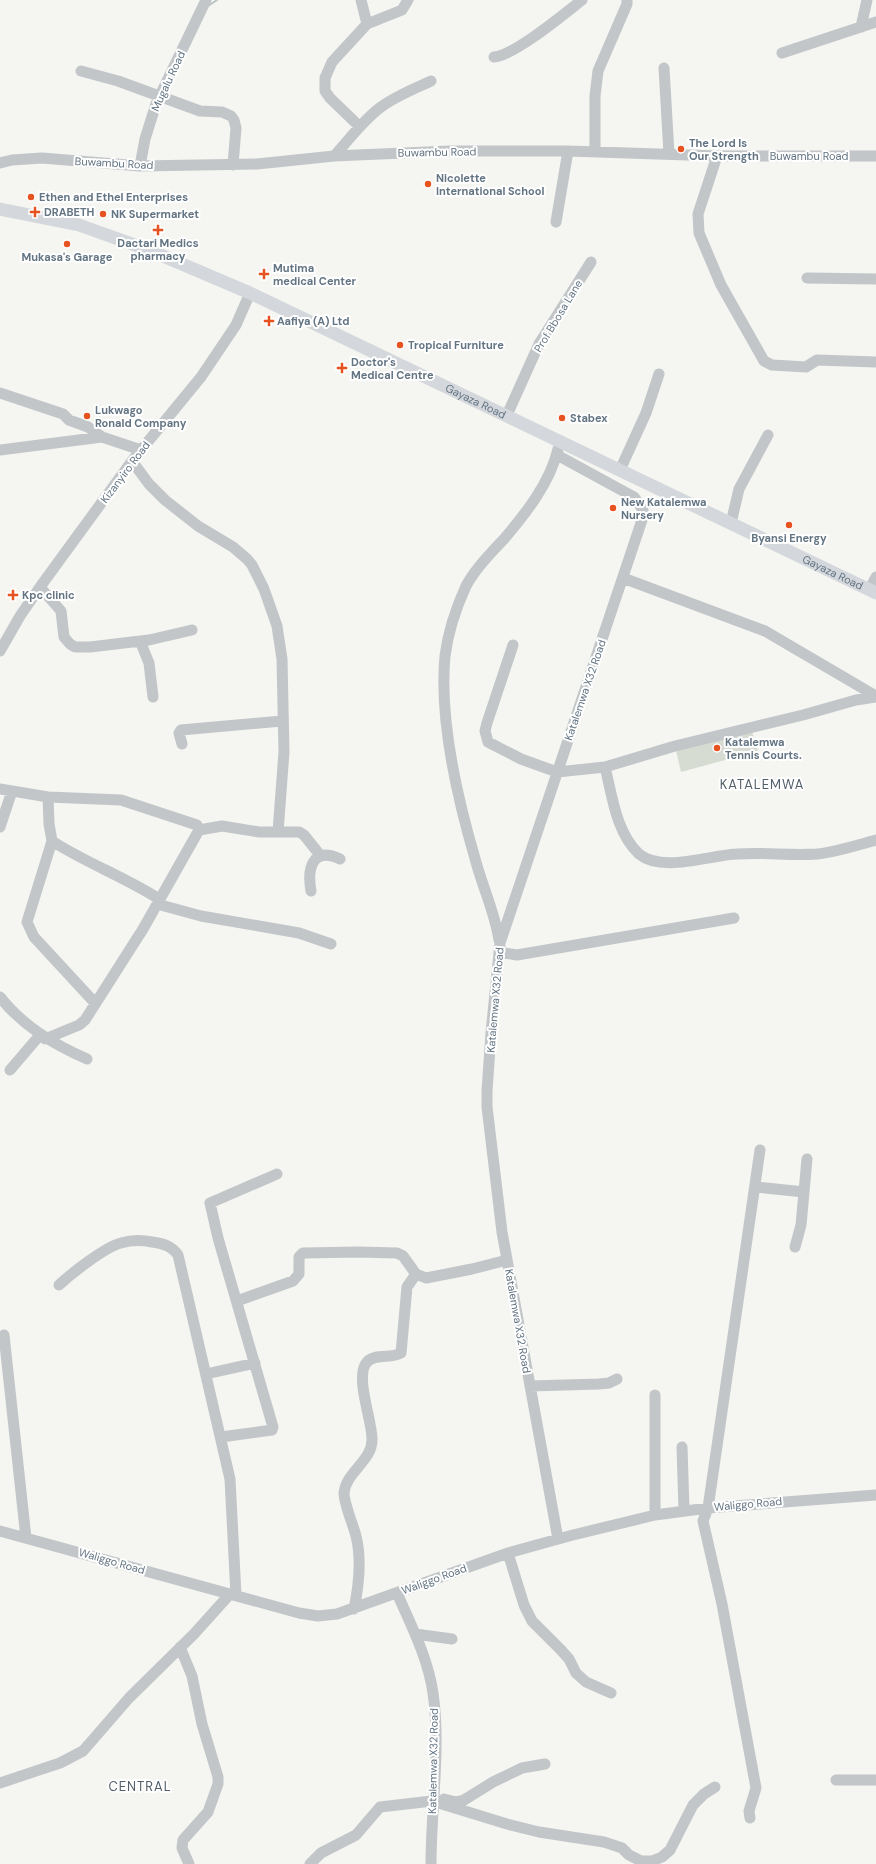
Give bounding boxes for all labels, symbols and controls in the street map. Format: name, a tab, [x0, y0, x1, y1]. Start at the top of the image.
street label: Mugalu Road	[148, 49, 188, 113]
place label: The Lord Is Our Strength	[689, 136, 759, 163]
street label: Buwambu Road	[398, 144, 477, 160]
marker: The Lord Is Our Strength	[676, 144, 686, 154]
street label: Buwambu Road	[770, 149, 848, 163]
street label: Buwambu Road	[74, 154, 154, 172]
place label: Nicolette International School	[436, 171, 544, 198]
marker: Nicolette International School	[423, 179, 433, 189]
place label: Ethen and Ethel Enterprises	[39, 190, 188, 204]
marker: Ethen and Ethel Enterprises	[26, 192, 36, 202]
place label: DRABETH	[44, 205, 95, 219]
marker: DRABETH	[29, 206, 41, 218]
place label: NK Supermarket	[111, 207, 199, 221]
marker: NK Supermarket	[98, 209, 108, 219]
marker: Dactari Medics pharmacy	[153, 225, 163, 235]
place label: Dactari Medics pharmacy	[117, 236, 199, 263]
marker: Mukasa's Garage	[62, 239, 72, 249]
place label: Mukasa's Garage	[22, 250, 113, 264]
place label: Mutima medical Center	[273, 261, 357, 288]
marker: Mutima medical Center	[258, 268, 270, 280]
street label: Prof Bbosa Lane	[531, 277, 585, 355]
place label: Aafiya (A) Ltd	[277, 314, 349, 328]
marker: Aafiya (A) Ltd	[264, 316, 274, 326]
place label: Tropical Furniture	[408, 338, 504, 352]
marker: Tropical Furniture	[395, 340, 405, 350]
place label: Doctor's Medical Centre	[351, 355, 434, 382]
marker: Doctor's Medical Centre	[336, 362, 348, 374]
street label: Gayaza Road	[443, 381, 508, 422]
place label: Lukwago Ronald Company	[95, 403, 187, 430]
marker: Lukwago Ronald Company	[82, 411, 92, 421]
place label: Stabex	[570, 411, 608, 425]
marker: Stabex	[557, 413, 567, 423]
street label: Kizanyiro Road	[97, 438, 153, 506]
place label: New Katalemwa Nursery	[621, 495, 707, 522]
marker: New Katalemwa Nursery	[608, 503, 618, 513]
marker: Byansi Energy	[784, 520, 794, 530]
place label: Byansi Energy	[751, 531, 827, 545]
street label: Gayaza Road	[800, 552, 865, 593]
place label: Kpc clinic	[22, 588, 75, 602]
marker: Kpc clinic	[7, 589, 19, 601]
street label: Katalemwa X32 Road	[561, 638, 609, 742]
place label: Katalemwa Tennis Courts.	[725, 735, 802, 762]
marker: Katalemwa Tennis Courts.	[712, 743, 722, 753]
district label: KATALEMWA	[720, 776, 804, 793]
street label: Katalemwa X32 Road	[483, 947, 507, 1053]
street label: Katalemwa X32 Road	[502, 1268, 534, 1374]
street label: Waliggo Road	[713, 1494, 783, 1514]
street label: Waliggo Road	[77, 1545, 147, 1577]
street label: Waliggo Road	[400, 1561, 469, 1597]
street label: Katalemwa X32 Road	[425, 1708, 441, 1814]
district label: CENTRAL	[108, 1778, 172, 1795]

